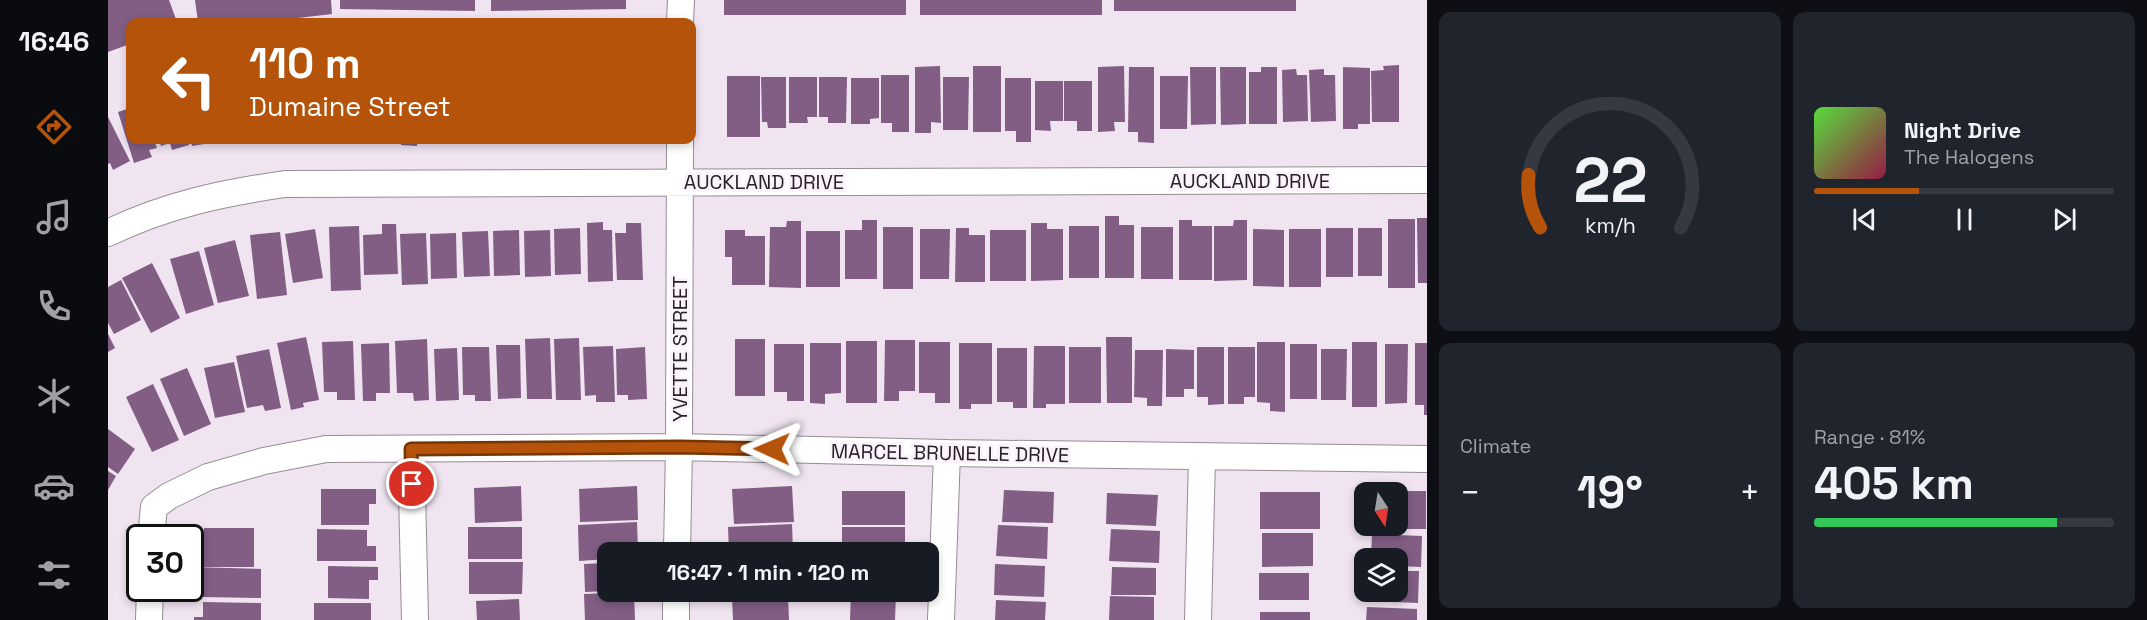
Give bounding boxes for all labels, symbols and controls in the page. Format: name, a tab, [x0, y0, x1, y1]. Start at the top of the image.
text: 16:46	[19, 24, 89, 59]
text: 110 m	[249, 37, 361, 90]
icon: left	[150, 42, 228, 120]
text: Dumaine Street	[249, 89, 451, 124]
icon: directions	[33, 106, 75, 148]
text: Night Drive	[1904, 116, 2021, 144]
text: 22	[1573, 142, 1647, 221]
text: The Halogens	[1904, 144, 2034, 170]
street label: AUCKLAND DRIVE	[1170, 168, 1330, 194]
street label: AUCKLAND DRIVE	[684, 169, 844, 195]
icon: music	[33, 196, 75, 238]
icon: previous	[1848, 203, 1881, 236]
icon: pause	[1948, 203, 1981, 236]
icon: next	[2048, 203, 2081, 236]
text: km/h	[1584, 213, 1636, 240]
street label: YVETTE STREET	[667, 276, 693, 422]
icon: phone	[33, 285, 75, 327]
icon: climate	[33, 375, 75, 417]
position arrow	[740, 417, 804, 481]
text: Range · 81%	[1814, 424, 1925, 450]
text: Climate	[1460, 433, 1531, 459]
street label: MARCEL BRUNELLE DRIVE	[831, 438, 1069, 468]
text: 405 km	[1814, 455, 1974, 512]
pin	[386, 458, 437, 509]
text: 19°	[1577, 464, 1643, 521]
icon: car	[33, 465, 75, 507]
icon: arrive	[395, 467, 428, 500]
text: −	[1460, 472, 1480, 514]
text: +	[1740, 472, 1760, 514]
north arrow	[1354, 482, 1408, 536]
map controls	[1354, 482, 1408, 602]
speed limit sign: 30	[126, 524, 204, 602]
button: layers	[1354, 548, 1408, 602]
icon: filters	[33, 554, 75, 596]
text: 16:47 · 1 min · 120 m	[667, 558, 869, 586]

